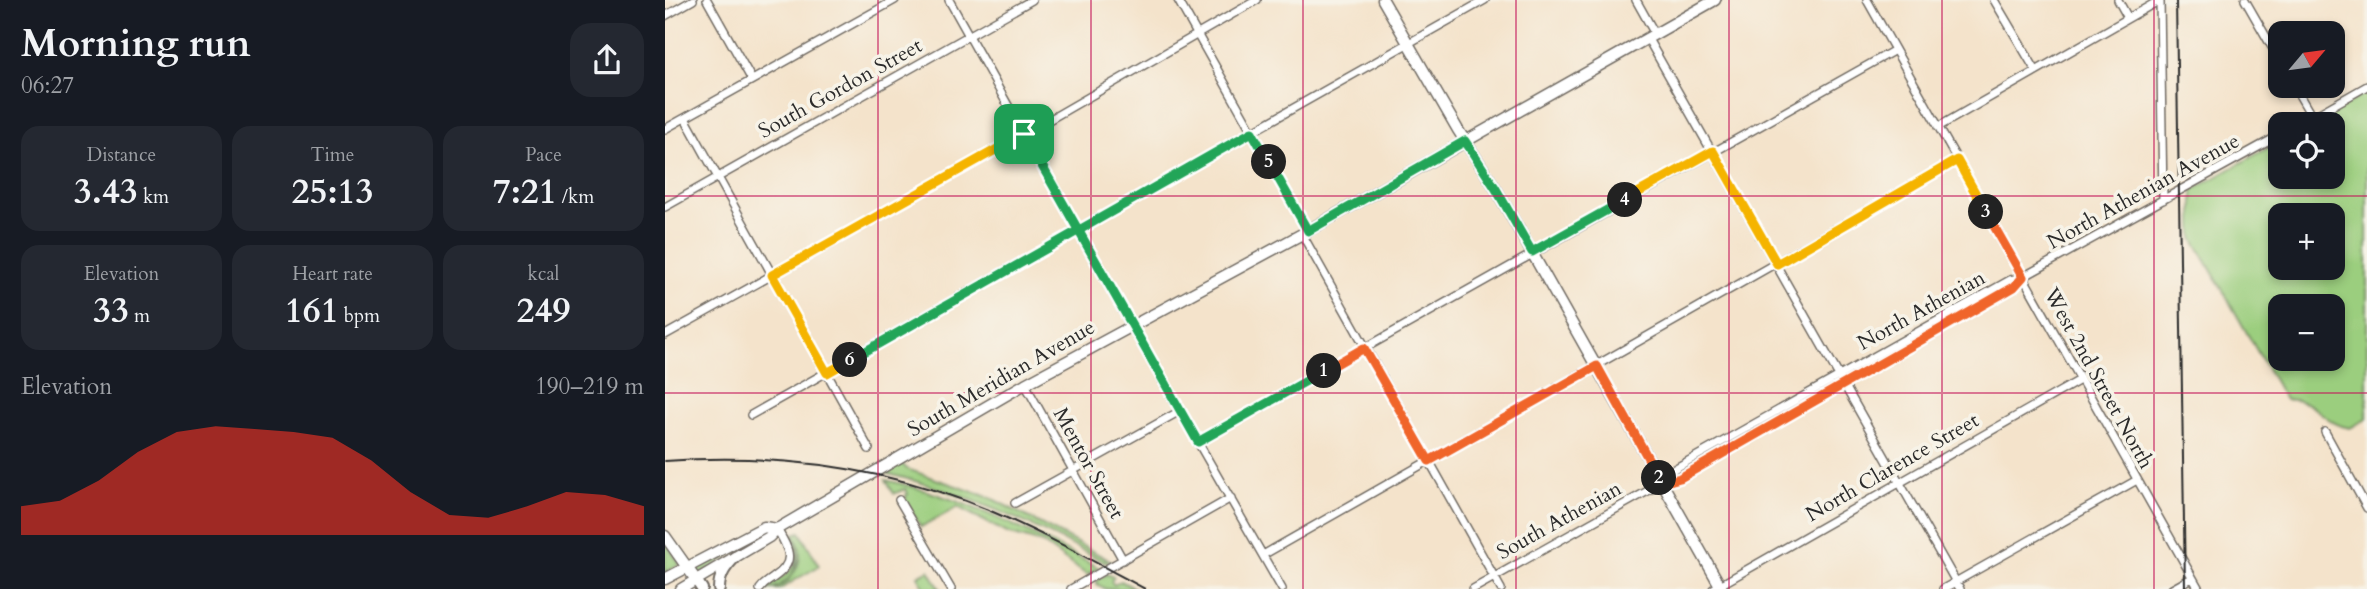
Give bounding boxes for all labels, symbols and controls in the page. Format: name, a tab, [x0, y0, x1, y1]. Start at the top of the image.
text: Morning run	[21, 18, 251, 70]
north arrow	[2268, 21, 2345, 98]
map controls	[2268, 21, 2345, 371]
button: share	[570, 23, 644, 97]
street label: South Gordon Street	[753, 31, 928, 146]
text: 06:27	[21, 70, 74, 101]
pin	[994, 104, 1054, 164]
button: locate	[2268, 112, 2345, 189]
icon: arrive	[1005, 115, 1043, 153]
street label: North Athenian Avenue	[2042, 126, 2245, 256]
text: Distance	[87, 142, 156, 168]
text: Time	[311, 142, 354, 168]
text: Pace	[525, 142, 562, 168]
pin: 5	[1251, 144, 1287, 180]
text: 5	[1264, 148, 1273, 174]
text: 3.43	[74, 168, 138, 216]
text: 25:13	[292, 168, 373, 216]
text: 7:21	[493, 168, 557, 216]
pin: 4	[1607, 182, 1643, 218]
text: km	[138, 184, 169, 210]
text: /km	[557, 184, 594, 210]
text: 4	[1620, 186, 1629, 212]
pin: 3	[1969, 194, 2003, 230]
text: 3	[1981, 198, 1990, 224]
button: +	[2268, 203, 2345, 280]
text: Elevation	[84, 261, 159, 287]
text: Heart rate	[292, 261, 373, 287]
text: kcal	[528, 261, 559, 287]
street label: North Athenian	[1852, 263, 1991, 358]
street label: West 2nd Street North	[2036, 282, 2161, 474]
text: 33	[93, 287, 129, 335]
text: 161	[285, 287, 339, 335]
text: 249	[517, 287, 570, 335]
button: −	[2268, 294, 2345, 371]
text: m	[129, 303, 150, 329]
text: bpm	[339, 303, 380, 329]
street label: South Meridian Avenue	[902, 313, 1100, 444]
pin: 6	[833, 342, 867, 378]
text: 6	[845, 346, 854, 372]
pin: 1	[1307, 354, 1341, 388]
text: 1	[1319, 357, 1328, 383]
text: Elevation	[21, 371, 112, 402]
text: 190–219 m	[535, 371, 644, 402]
street label: Mentor Street	[1046, 402, 1131, 524]
street label: North Clarence Street	[1800, 406, 1985, 529]
pin: 2	[1641, 461, 1677, 496]
text: 2	[1654, 464, 1663, 490]
street label: South Athenian	[1492, 474, 1627, 567]

